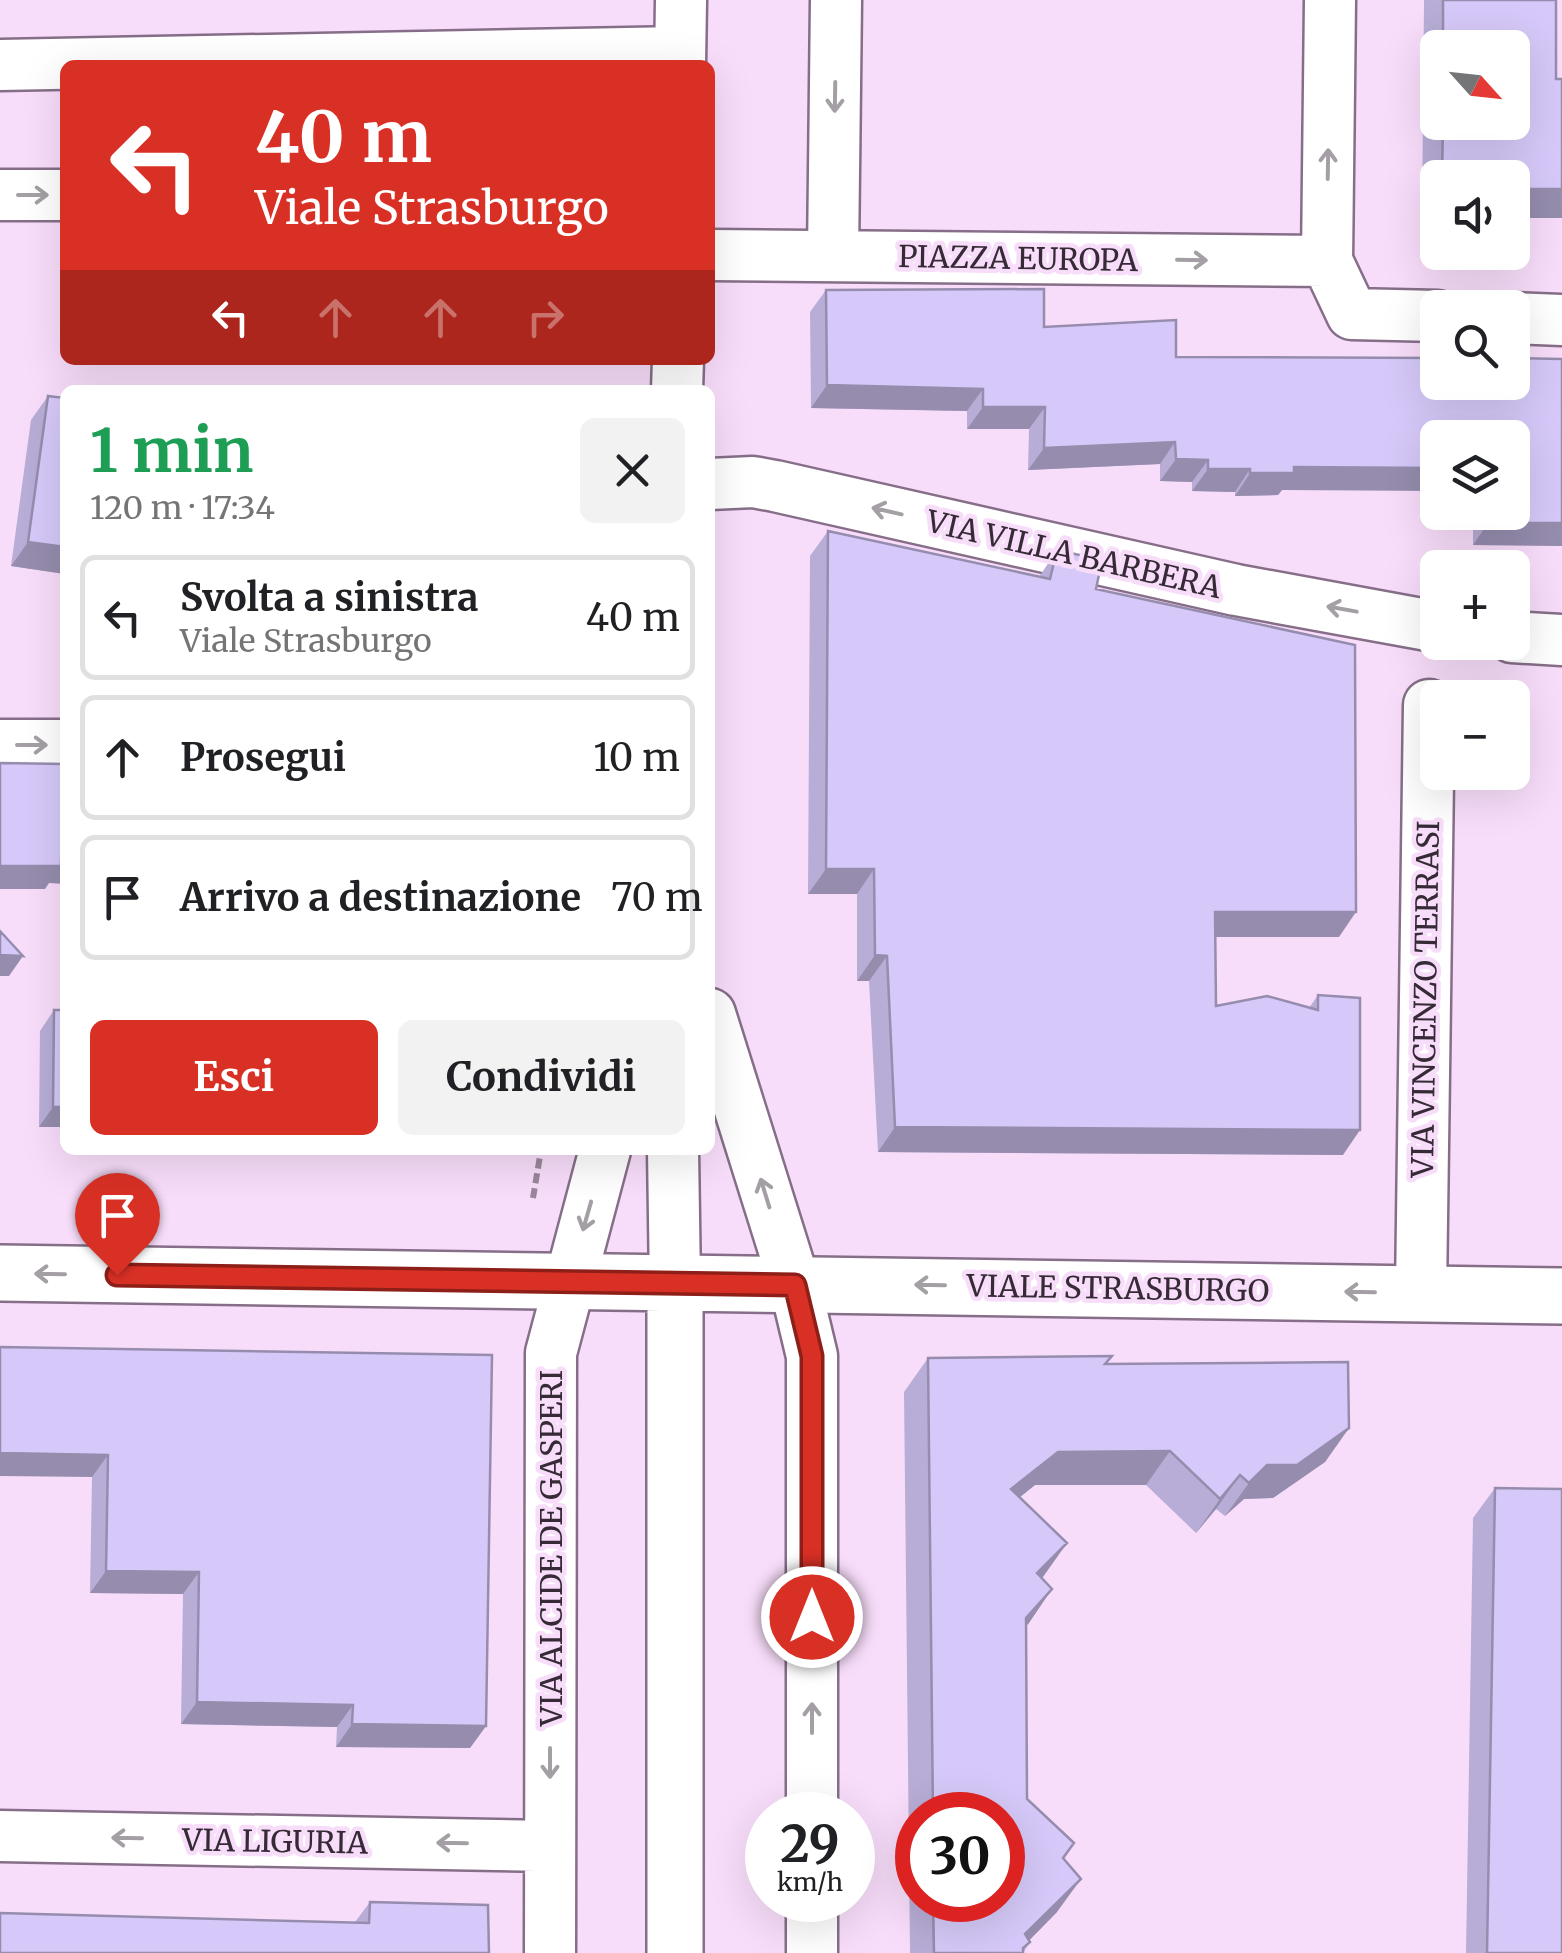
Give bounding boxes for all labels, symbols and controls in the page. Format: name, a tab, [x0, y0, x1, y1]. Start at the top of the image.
north arrow	[1420, 30, 1530, 140]
map controls	[1420, 30, 1530, 790]
one-way arrow	[826, 80, 844, 113]
text: 40 m	[255, 93, 432, 181]
icon: left	[90, 100, 220, 230]
one-way arrow	[1318, 148, 1338, 180]
button: sound	[1420, 160, 1530, 270]
text: Viale Strasburgo	[255, 180, 609, 236]
one-way arrow	[16, 186, 48, 204]
street label: PIAZZA EUROPA	[898, 237, 1139, 279]
one-way arrow	[1176, 251, 1208, 270]
icon: left	[203, 290, 258, 345]
icon: ahead	[308, 290, 363, 345]
icon: ahead	[413, 290, 468, 345]
icon: right	[518, 290, 573, 345]
button: search	[1420, 290, 1530, 400]
text: 1 min	[90, 413, 253, 488]
button: close	[580, 418, 685, 523]
button: layers	[1420, 420, 1530, 530]
text: 120 m · 17:34	[90, 488, 275, 528]
one-way arrow	[872, 501, 904, 519]
street label: VIA VILLA BARBERA	[922, 501, 1226, 607]
button: +	[1420, 550, 1530, 660]
text: Svolta a sinistra	[180, 574, 479, 621]
icon: left	[95, 590, 150, 645]
text: 40 m	[586, 594, 680, 641]
one-way arrow	[1326, 599, 1358, 618]
text: Viale Strasburgo	[180, 621, 432, 661]
button: −	[1420, 680, 1530, 790]
icon: ahead	[95, 730, 150, 785]
text: Prosegui	[180, 734, 346, 781]
text: 10 m	[593, 734, 680, 781]
one-way arrow	[16, 736, 48, 754]
street label: VIA VINCENZO TERRASI	[1403, 820, 1447, 1179]
icon: arrive	[95, 870, 150, 925]
text: Arrivo a destinazione	[180, 874, 581, 921]
text: 70 m	[611, 874, 703, 921]
button: Esci	[90, 1020, 378, 1135]
button: Condividi	[398, 1020, 685, 1135]
pin	[75, 1173, 160, 1276]
one-way arrow	[754, 1177, 772, 1209]
icon: arrive	[90, 1188, 145, 1243]
one-way arrow	[577, 1200, 595, 1232]
one-way arrow	[35, 1264, 68, 1284]
street label: VIALE STRASBURGO	[965, 1266, 1270, 1310]
one-way arrow	[914, 1276, 946, 1295]
one-way arrow	[1344, 1283, 1376, 1302]
street label: VIA ALCIDE DE GASPERI	[532, 1370, 570, 1727]
position arrow	[760, 1565, 864, 1669]
one-way arrow	[802, 1702, 822, 1734]
one-way arrow	[540, 1746, 560, 1779]
speed limit sign: 30	[895, 1792, 1025, 1922]
text: 29	[780, 1813, 840, 1876]
street label: VIA LIGURIA	[181, 1820, 369, 1862]
one-way arrow	[112, 1828, 144, 1848]
one-way arrow	[437, 1834, 469, 1853]
text: km/h	[777, 1866, 843, 1898]

